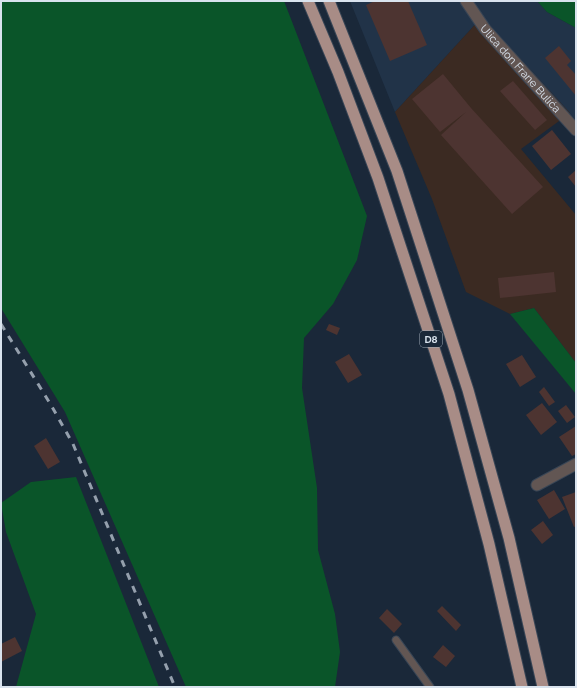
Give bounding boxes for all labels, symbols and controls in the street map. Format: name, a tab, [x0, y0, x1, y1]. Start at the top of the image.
street label: Ulica don Frane Bulića	[478, 22, 564, 115]
road number: D8	[420, 331, 442, 347]

